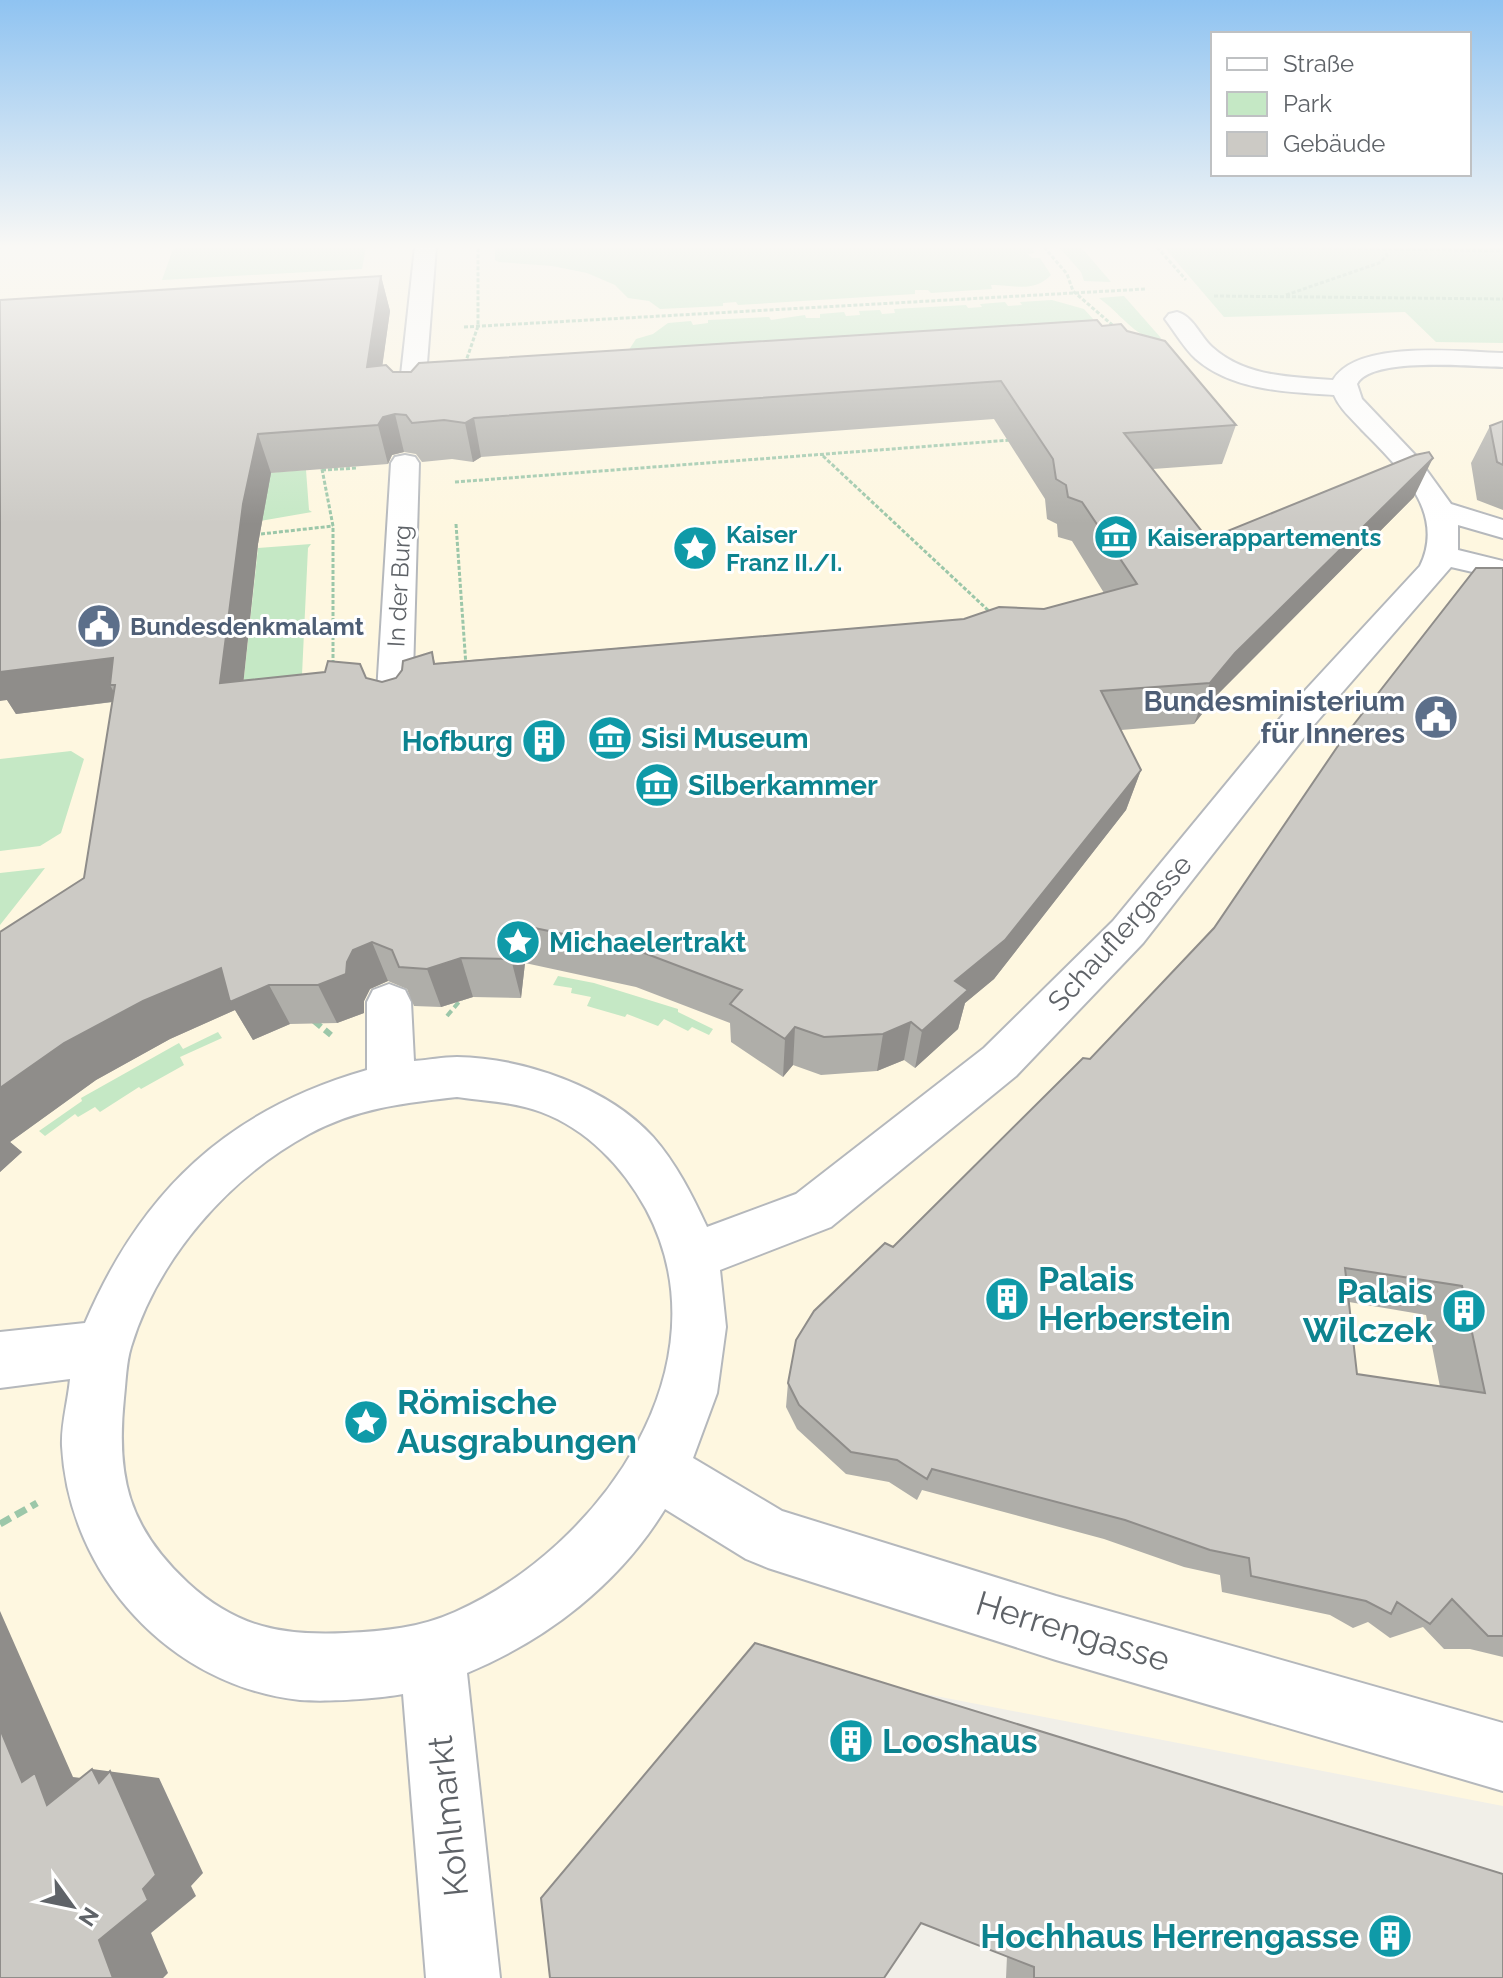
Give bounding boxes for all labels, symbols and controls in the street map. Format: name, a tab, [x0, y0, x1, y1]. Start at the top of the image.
legend	[1211, 32, 1471, 176]
text: Straße	[1283, 49, 1354, 78]
text: Park	[1283, 89, 1332, 118]
text: Gebäude	[1283, 129, 1385, 158]
museum icon: Kaiserappartements	[1092, 513, 1140, 561]
place label: Kaiser Franz II./I.	[726, 520, 842, 577]
place label: Kaiserappartements	[1147, 523, 1381, 552]
street label: In der Burg	[381, 524, 417, 648]
place icon: Kaiser Franz II./I.	[671, 524, 719, 572]
public building icon: Bundesdenkmalamt	[75, 602, 123, 650]
place label: Bundesdenkmalamt	[130, 612, 364, 641]
place label: Bundesministerium für Inneres	[1143, 685, 1405, 750]
public building icon: Bundesministerium für Inneres	[1412, 693, 1460, 741]
museum icon: Sisi Museum	[586, 714, 634, 762]
building icon: Hofburg	[520, 717, 568, 765]
place label: Sisi Museum	[641, 722, 809, 755]
place label: Hofburg	[402, 725, 513, 758]
museum icon: Silberkammer	[633, 761, 681, 809]
place label: Silberkammer	[688, 769, 878, 802]
street label: Schauflergasse	[1041, 848, 1199, 1018]
place icon: Michaelertrakt	[494, 918, 542, 966]
place label: Michaelertrakt	[549, 926, 747, 959]
place label: Palais Herberstein	[1038, 1259, 1231, 1338]
place label: Palais Wilczek	[1303, 1271, 1434, 1350]
building icon: Palais Herberstein	[983, 1275, 1031, 1323]
building icon: Palais Wilczek	[1440, 1287, 1488, 1335]
place label: Römische Ausgrabungen	[397, 1382, 637, 1461]
place icon: Römische Ausgrabungen	[342, 1398, 390, 1446]
street label: Herrengasse	[971, 1583, 1175, 1679]
building icon: Looshaus	[827, 1717, 875, 1765]
place label: Looshaus	[882, 1721, 1038, 1761]
street label: Kohlmarkt	[420, 1733, 476, 1898]
north arrow	[32, 1866, 112, 1946]
text: N	[73, 1903, 104, 1931]
building icon: Hochhaus Herrengasse	[1366, 1912, 1414, 1960]
place label: Hochhaus Herrengasse	[980, 1916, 1359, 1956]

